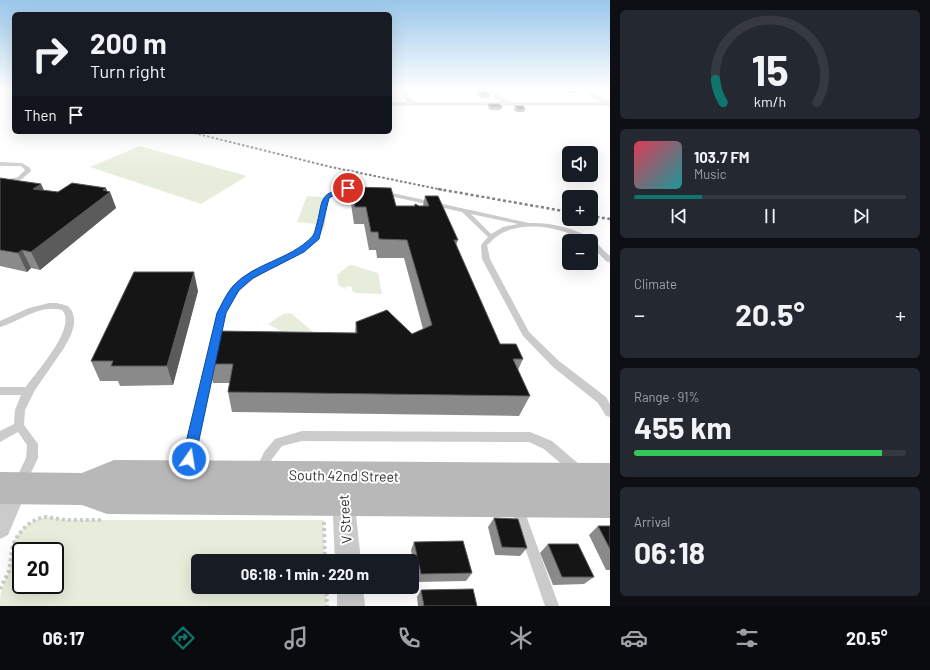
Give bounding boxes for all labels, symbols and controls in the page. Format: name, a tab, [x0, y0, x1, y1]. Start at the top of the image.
text: 200 m	[90, 26, 167, 60]
icon: right	[24, 28, 76, 80]
text: 15	[751, 43, 789, 93]
text: Turn right	[90, 60, 166, 82]
text: km/h	[754, 92, 786, 109]
icon: arrive	[65, 104, 87, 126]
text: Then	[24, 106, 57, 124]
map controls	[562, 146, 598, 270]
button: sound	[562, 146, 598, 182]
text: 103.7 FM	[694, 148, 750, 166]
text: Music	[694, 166, 727, 182]
pin	[331, 171, 365, 205]
icon: arrive	[337, 177, 359, 199]
button: +	[562, 190, 598, 226]
icon: previous	[668, 205, 690, 227]
icon: pause	[759, 205, 781, 227]
icon: next	[850, 205, 872, 227]
button: −	[562, 234, 598, 270]
text: Climate	[634, 276, 677, 292]
text: 20.5°	[735, 296, 805, 332]
text: −	[634, 301, 645, 327]
text: +	[895, 301, 906, 327]
text: Range · 91%	[634, 389, 700, 405]
text: 455 km	[634, 409, 732, 445]
position arrow	[168, 438, 210, 480]
street label: South 42nd Street	[289, 466, 399, 485]
street label: V Street	[334, 494, 355, 544]
text: Arrival	[634, 514, 670, 530]
text: 06:18	[634, 534, 705, 570]
speed limit sign: 20	[12, 542, 64, 594]
text: 06:18 · 1 min · 220 m	[241, 565, 369, 583]
icon: directions	[169, 624, 197, 652]
icon: music	[282, 624, 310, 652]
icon: phone	[395, 624, 423, 652]
icon: climate	[507, 624, 535, 652]
icon: car	[620, 624, 648, 652]
icon: filters	[733, 624, 761, 652]
text: 06:17	[42, 627, 84, 649]
text: 20.5°	[846, 627, 888, 649]

